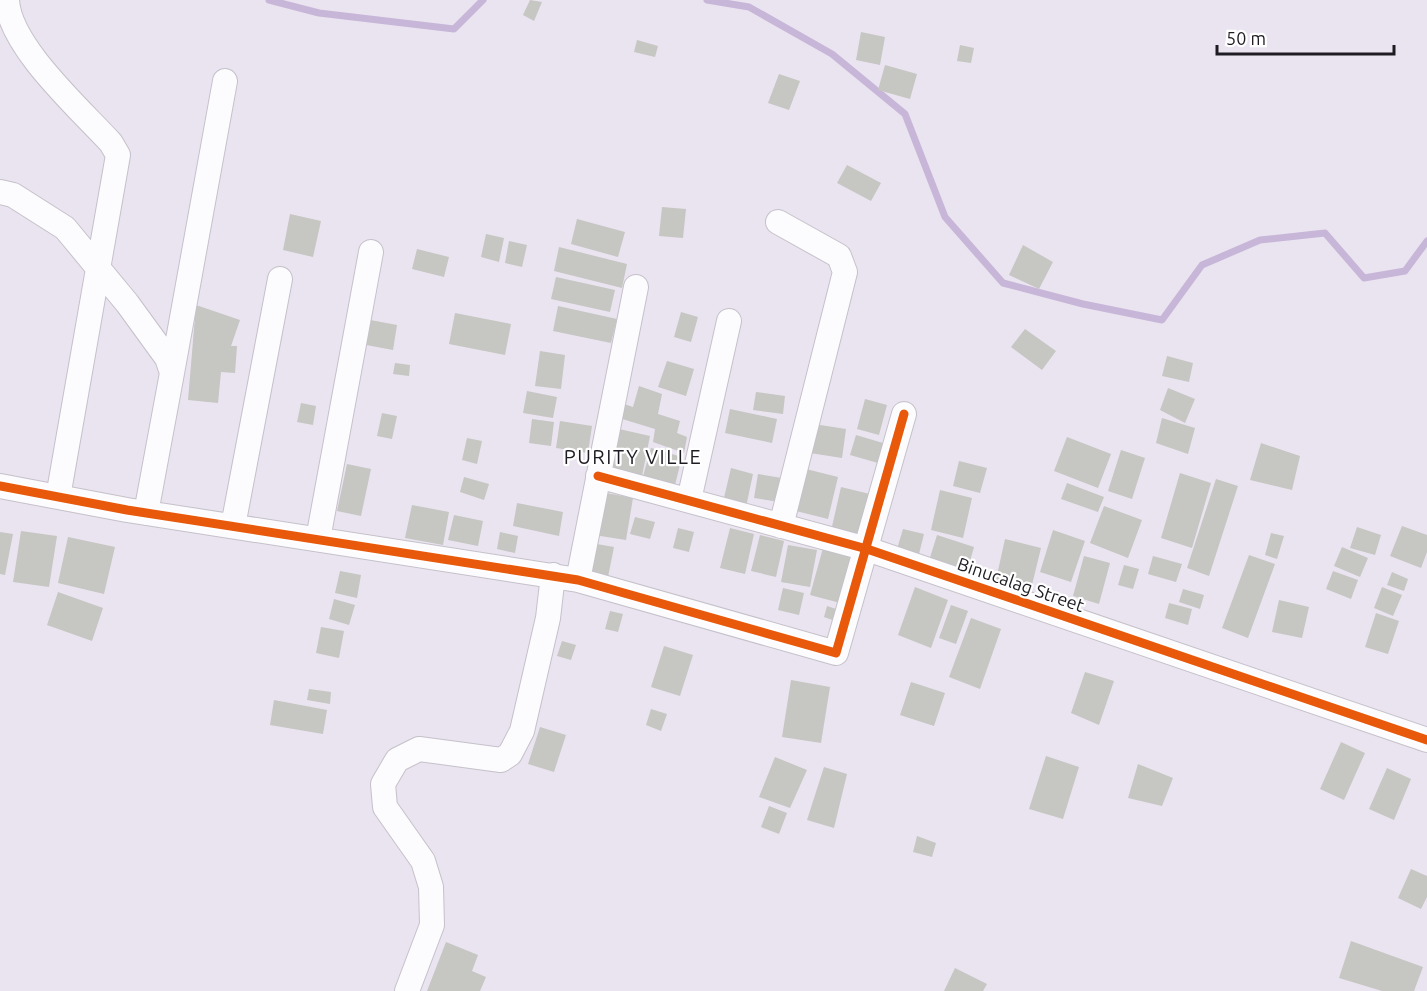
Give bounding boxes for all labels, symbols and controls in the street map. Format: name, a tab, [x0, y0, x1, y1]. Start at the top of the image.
scale bar	[1217, 18, 1394, 56]
text: 50 m	[1226, 28, 1266, 48]
district label: PURITY VILLE	[564, 445, 702, 468]
street label: Binucalag Street	[955, 553, 1087, 615]

